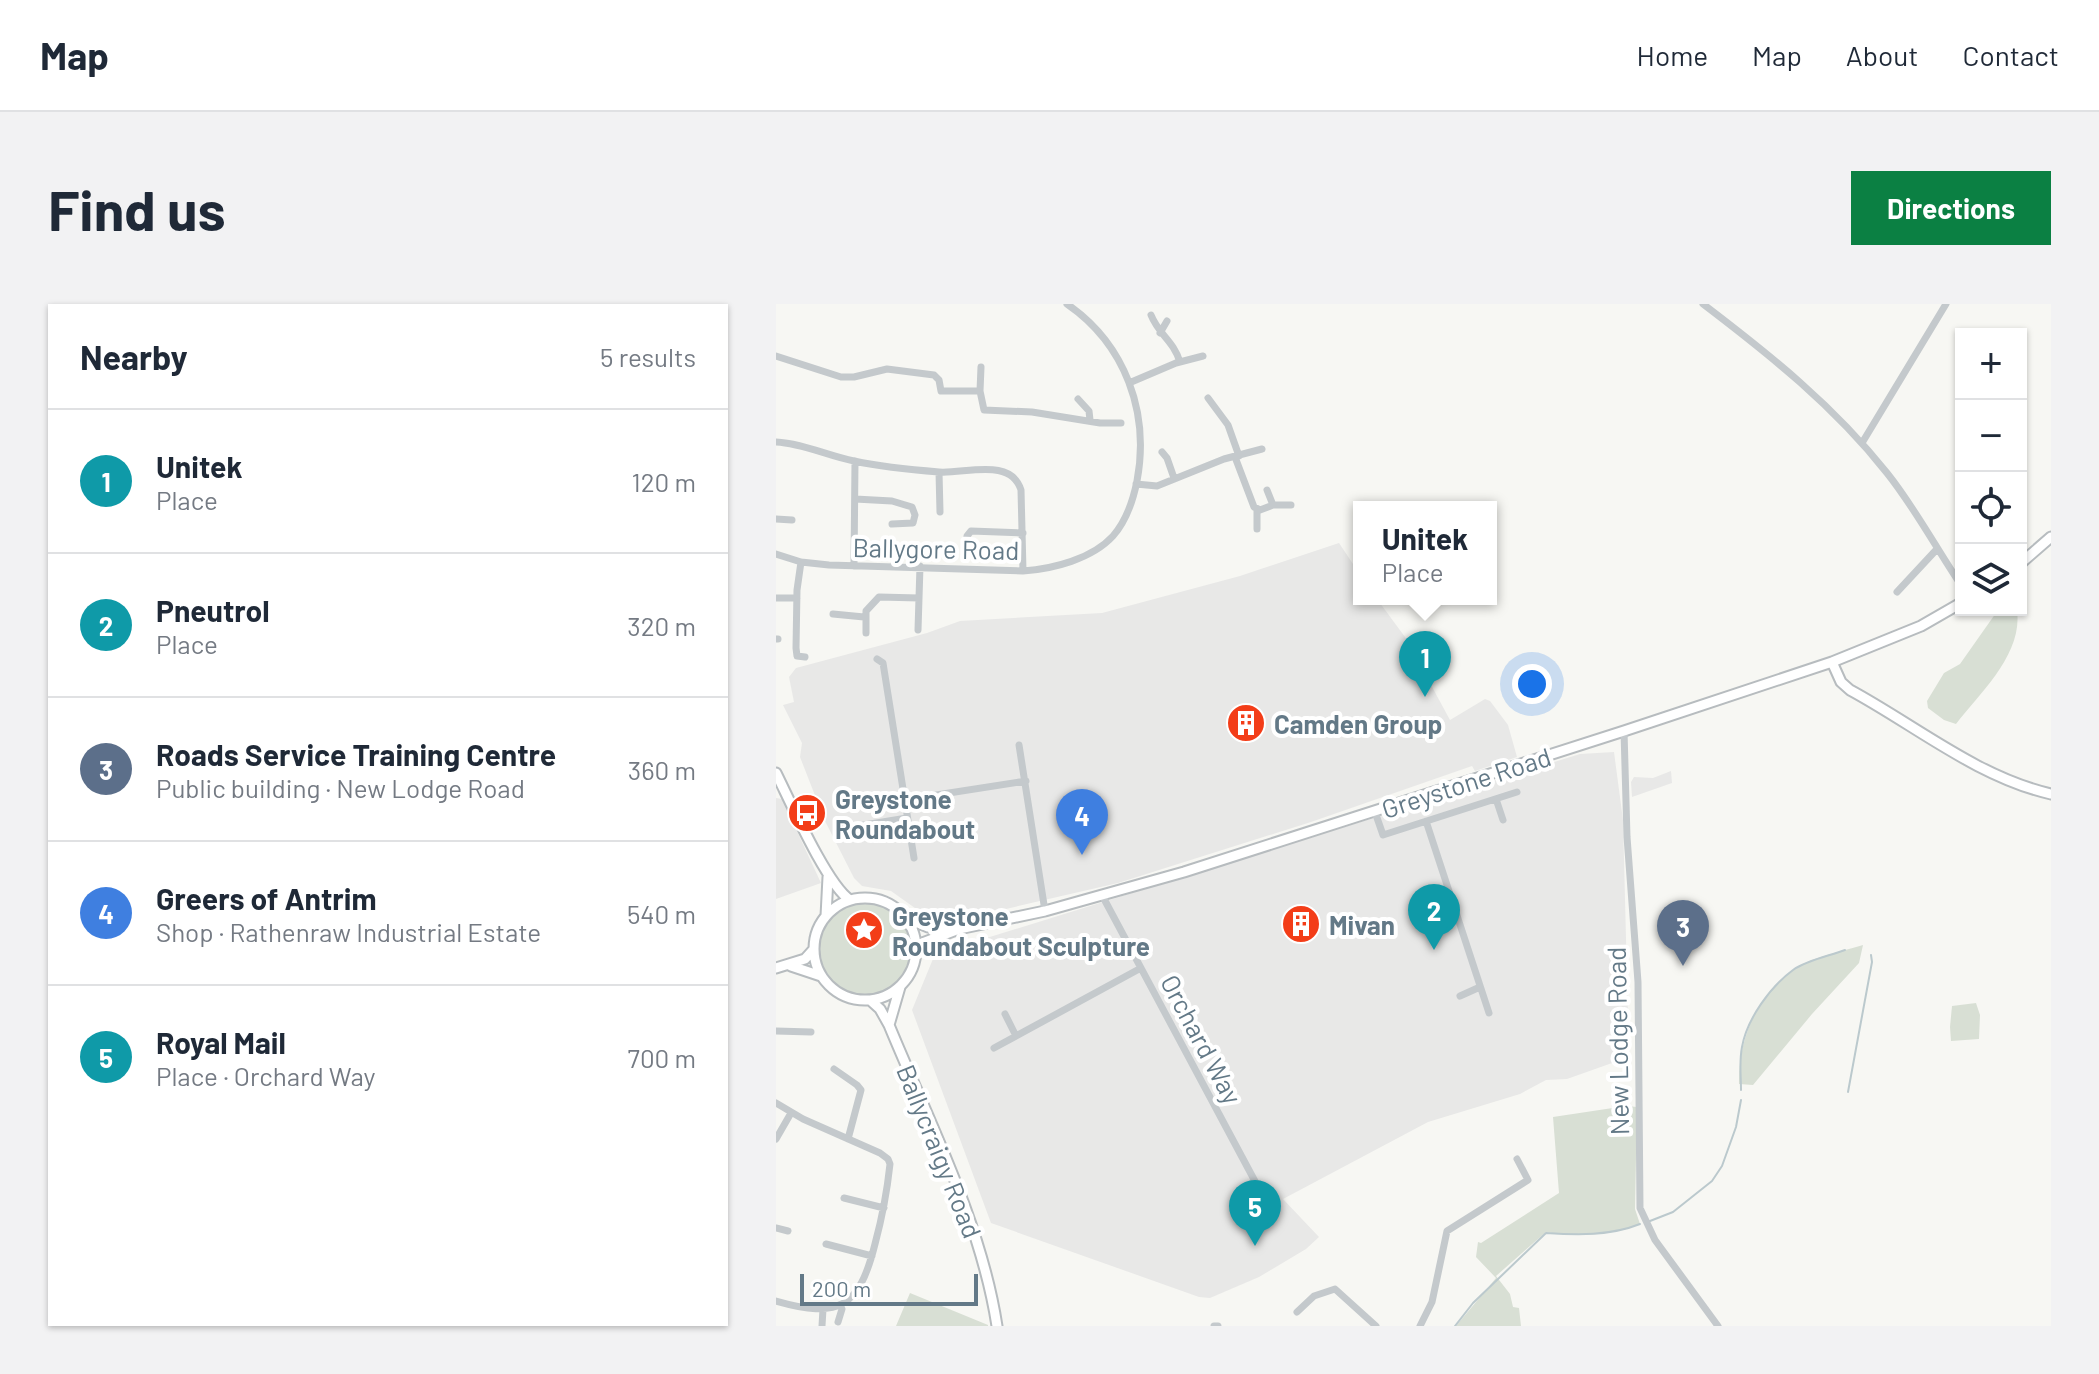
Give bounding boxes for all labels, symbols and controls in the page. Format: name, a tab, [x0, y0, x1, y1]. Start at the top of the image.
text: Map	[40, 32, 109, 78]
text: Home	[1637, 38, 1708, 72]
text: Map	[1752, 38, 1802, 72]
text: About	[1846, 38, 1918, 72]
text: Contact	[1962, 38, 2059, 72]
button: Directions	[1851, 171, 2051, 245]
text: Find us	[48, 175, 226, 242]
map controls	[1955, 328, 2027, 616]
button: +	[1955, 328, 2027, 400]
text: Nearby	[80, 336, 188, 377]
text: 5 results	[600, 341, 696, 372]
button: −	[1955, 400, 2027, 472]
text: Unitek	[156, 448, 243, 484]
text: 1	[101, 466, 111, 497]
text: 120 m	[632, 466, 696, 497]
button: locate	[1955, 472, 2027, 544]
text: Place	[156, 484, 218, 515]
popup	[1353, 501, 1497, 605]
text: Unitek	[1382, 520, 1468, 556]
street label: Ballygore Road	[852, 531, 1020, 565]
button: layers	[1955, 544, 2027, 616]
text: Place	[1382, 556, 1444, 587]
text: Pneutrol	[156, 592, 270, 628]
text: 2	[99, 610, 113, 641]
text: 320 m	[627, 610, 696, 641]
text: Place	[156, 628, 218, 659]
pin: 1	[1399, 631, 1451, 697]
your location	[1512, 664, 1552, 704]
building icon: Camden Group	[1225, 702, 1267, 744]
place label: Camden Group	[1274, 708, 1442, 739]
text: Roads Service Training Centre	[156, 736, 556, 772]
street label: Greystone Road	[1377, 740, 1555, 824]
text: 3	[99, 754, 113, 785]
text: 360 m	[628, 754, 696, 785]
text: Public building · New Lodge Road	[156, 772, 525, 803]
place label: Greystone Roundabout	[835, 783, 975, 844]
pin: 4	[1056, 789, 1108, 855]
bus stop icon: Greystone Roundabout	[786, 792, 828, 834]
text: Greers of Antrim	[156, 880, 377, 916]
pin: 2	[1408, 884, 1460, 950]
text: 4	[98, 898, 114, 929]
text: 540 m	[627, 898, 696, 929]
place label: Greystone Roundabout Sculpture	[892, 900, 1150, 961]
pin: 3	[1657, 900, 1709, 966]
building icon: Mivan	[1280, 903, 1322, 945]
place icon: Greystone Roundabout Sculpture	[843, 909, 885, 951]
place label: Mivan	[1329, 909, 1395, 940]
text: Shop · Rathenraw Industrial Estate	[156, 916, 541, 947]
street label: New Lodge Road	[1600, 946, 1634, 1136]
street label: Orchard Way	[1155, 969, 1249, 1109]
text: Royal Mail	[156, 1024, 286, 1060]
text: 5	[99, 1042, 113, 1073]
text: 700 m	[628, 1042, 696, 1073]
text: Place · Orchard Way	[156, 1060, 376, 1091]
street label: Ballycraigy Road	[891, 1060, 989, 1242]
pin: 5	[1229, 1180, 1281, 1246]
scale bar	[800, 1270, 978, 1306]
text: 200 m	[812, 1275, 871, 1301]

